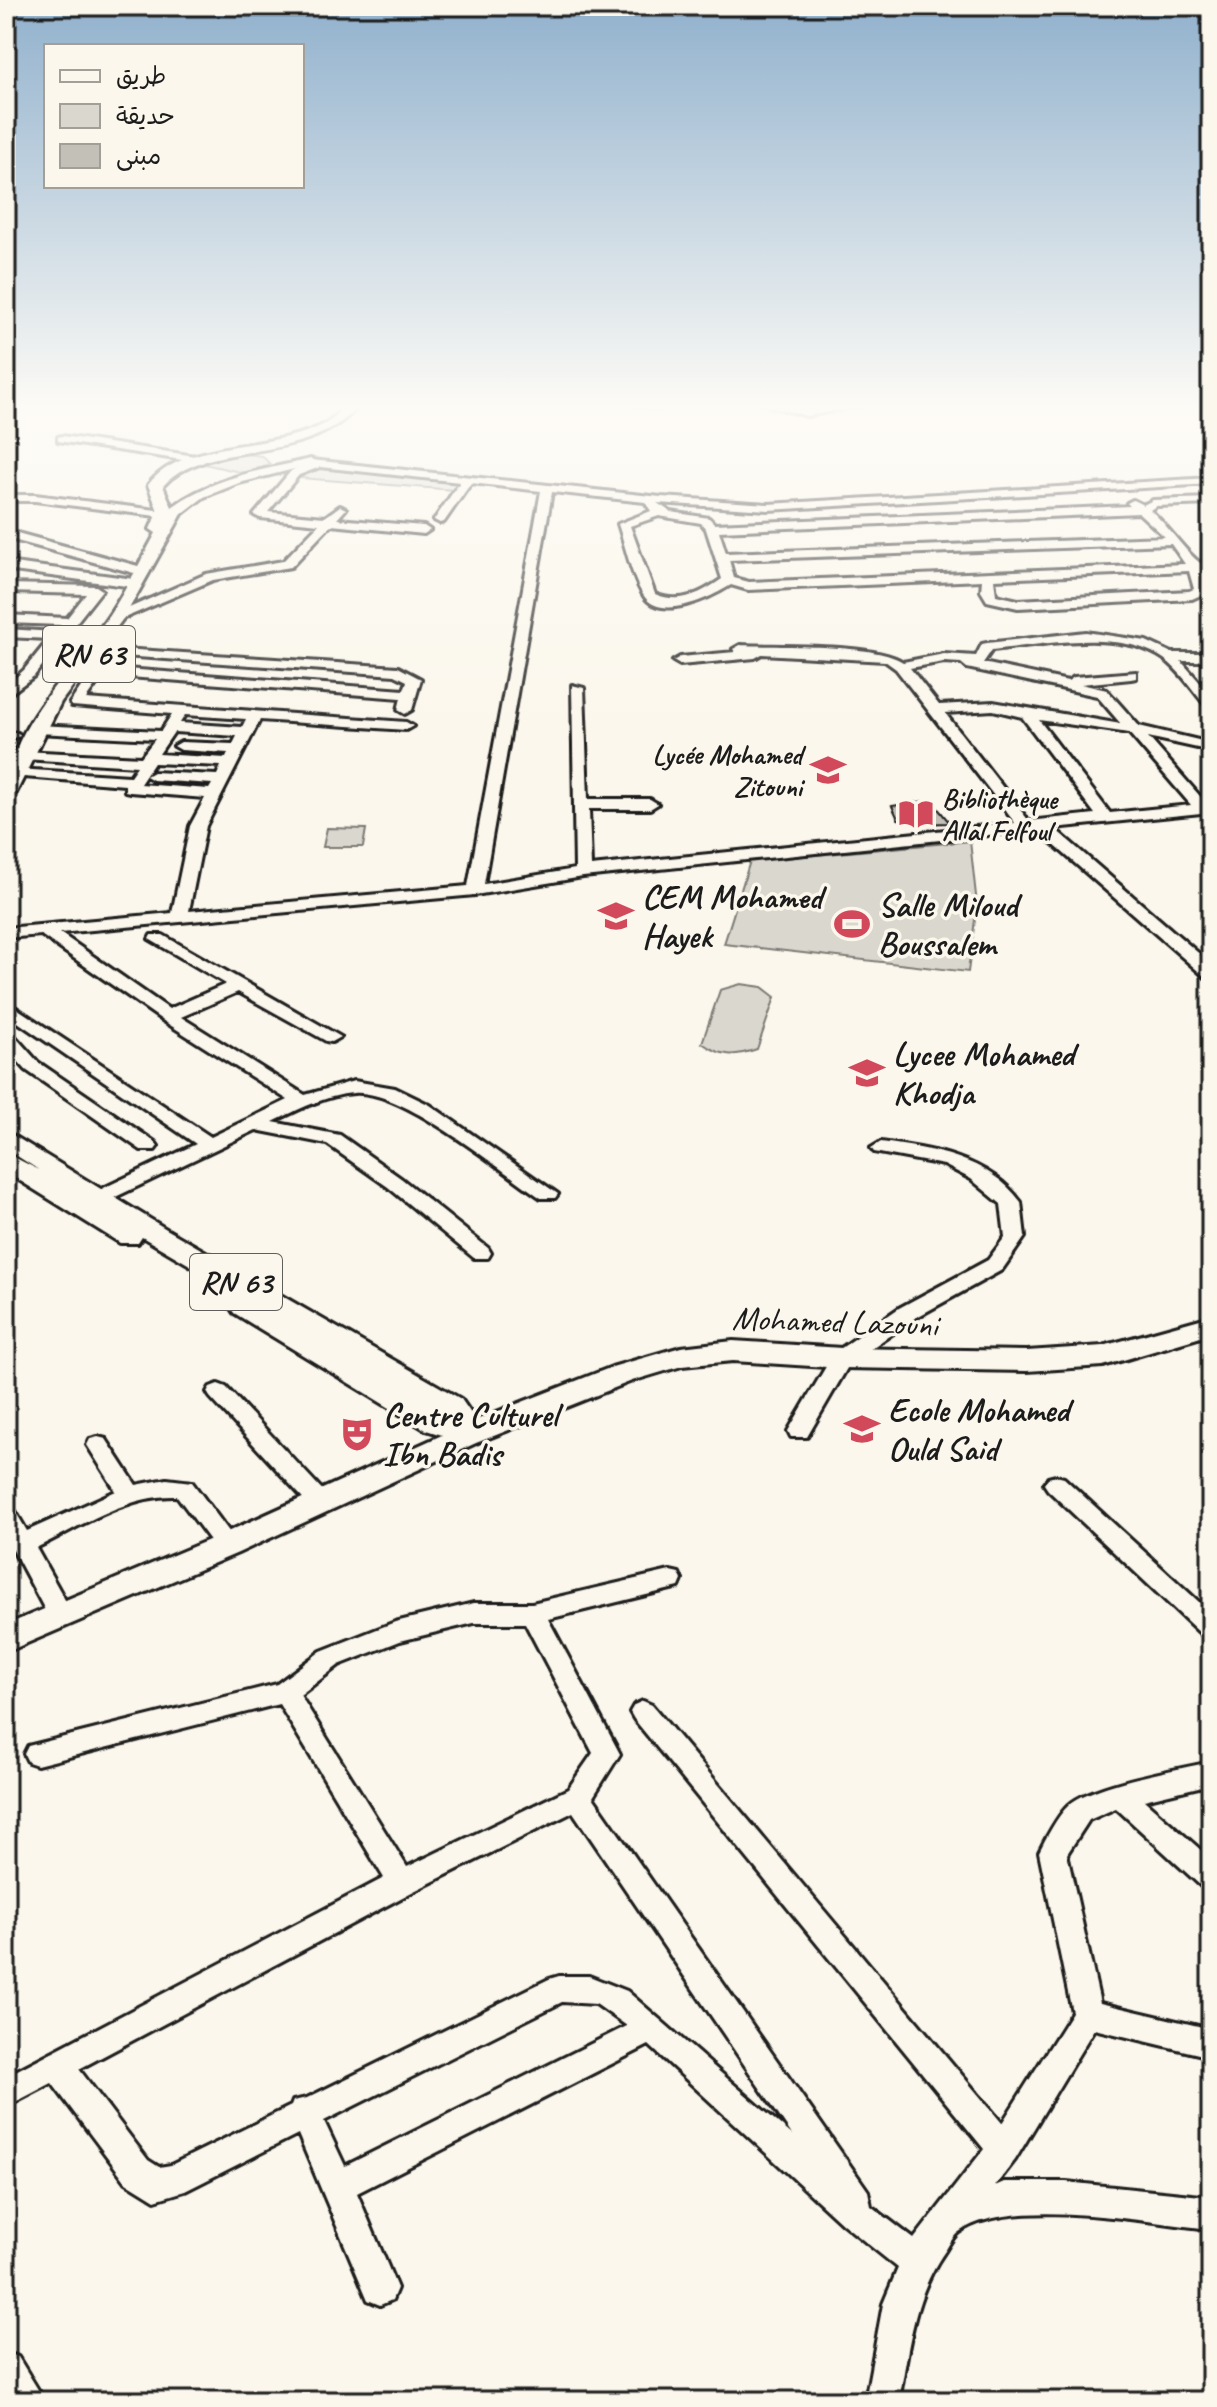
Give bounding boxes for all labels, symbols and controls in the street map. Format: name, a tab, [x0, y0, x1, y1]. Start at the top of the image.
legend	[44, 44, 304, 188]
text: طريق	[116, 61, 166, 91]
text: حديقة	[116, 101, 175, 131]
text: مبنى	[116, 141, 161, 171]
road number: RN 63	[43, 626, 135, 682]
place label: Lycée Mohamed Zitouni	[653, 737, 807, 804]
school or university icon: Lycée Mohamed Zitouni	[809, 751, 847, 789]
place label: Bibliothèque Allal Felfoul	[942, 781, 1060, 848]
library icon: Bibliothèque Allal Felfoul	[897, 795, 935, 833]
place label: CEM Mohamed Hayek	[642, 875, 827, 957]
place label: Salle Miloud Boussalem	[878, 883, 1023, 965]
school or university icon: CEM Mohamed Hayek	[597, 897, 635, 935]
sports icon: Salle Miloud Boussalem	[833, 905, 871, 943]
place label: Lycee Mohamed Khodja	[893, 1032, 1080, 1114]
school or university icon: Lycee Mohamed Khodja	[848, 1054, 886, 1092]
road number: RN 63	[190, 1254, 282, 1310]
street label: Mohamed Lazouni	[731, 1296, 942, 1346]
place label: Ecole Mohamed Ould Said	[888, 1388, 1075, 1470]
place label: Centre Culturel Ibn Badis	[383, 1393, 565, 1475]
school or university icon: Ecole Mohamed Ould Said	[843, 1410, 881, 1448]
theatre icon: Centre Culturel Ibn Badis	[338, 1415, 376, 1453]

